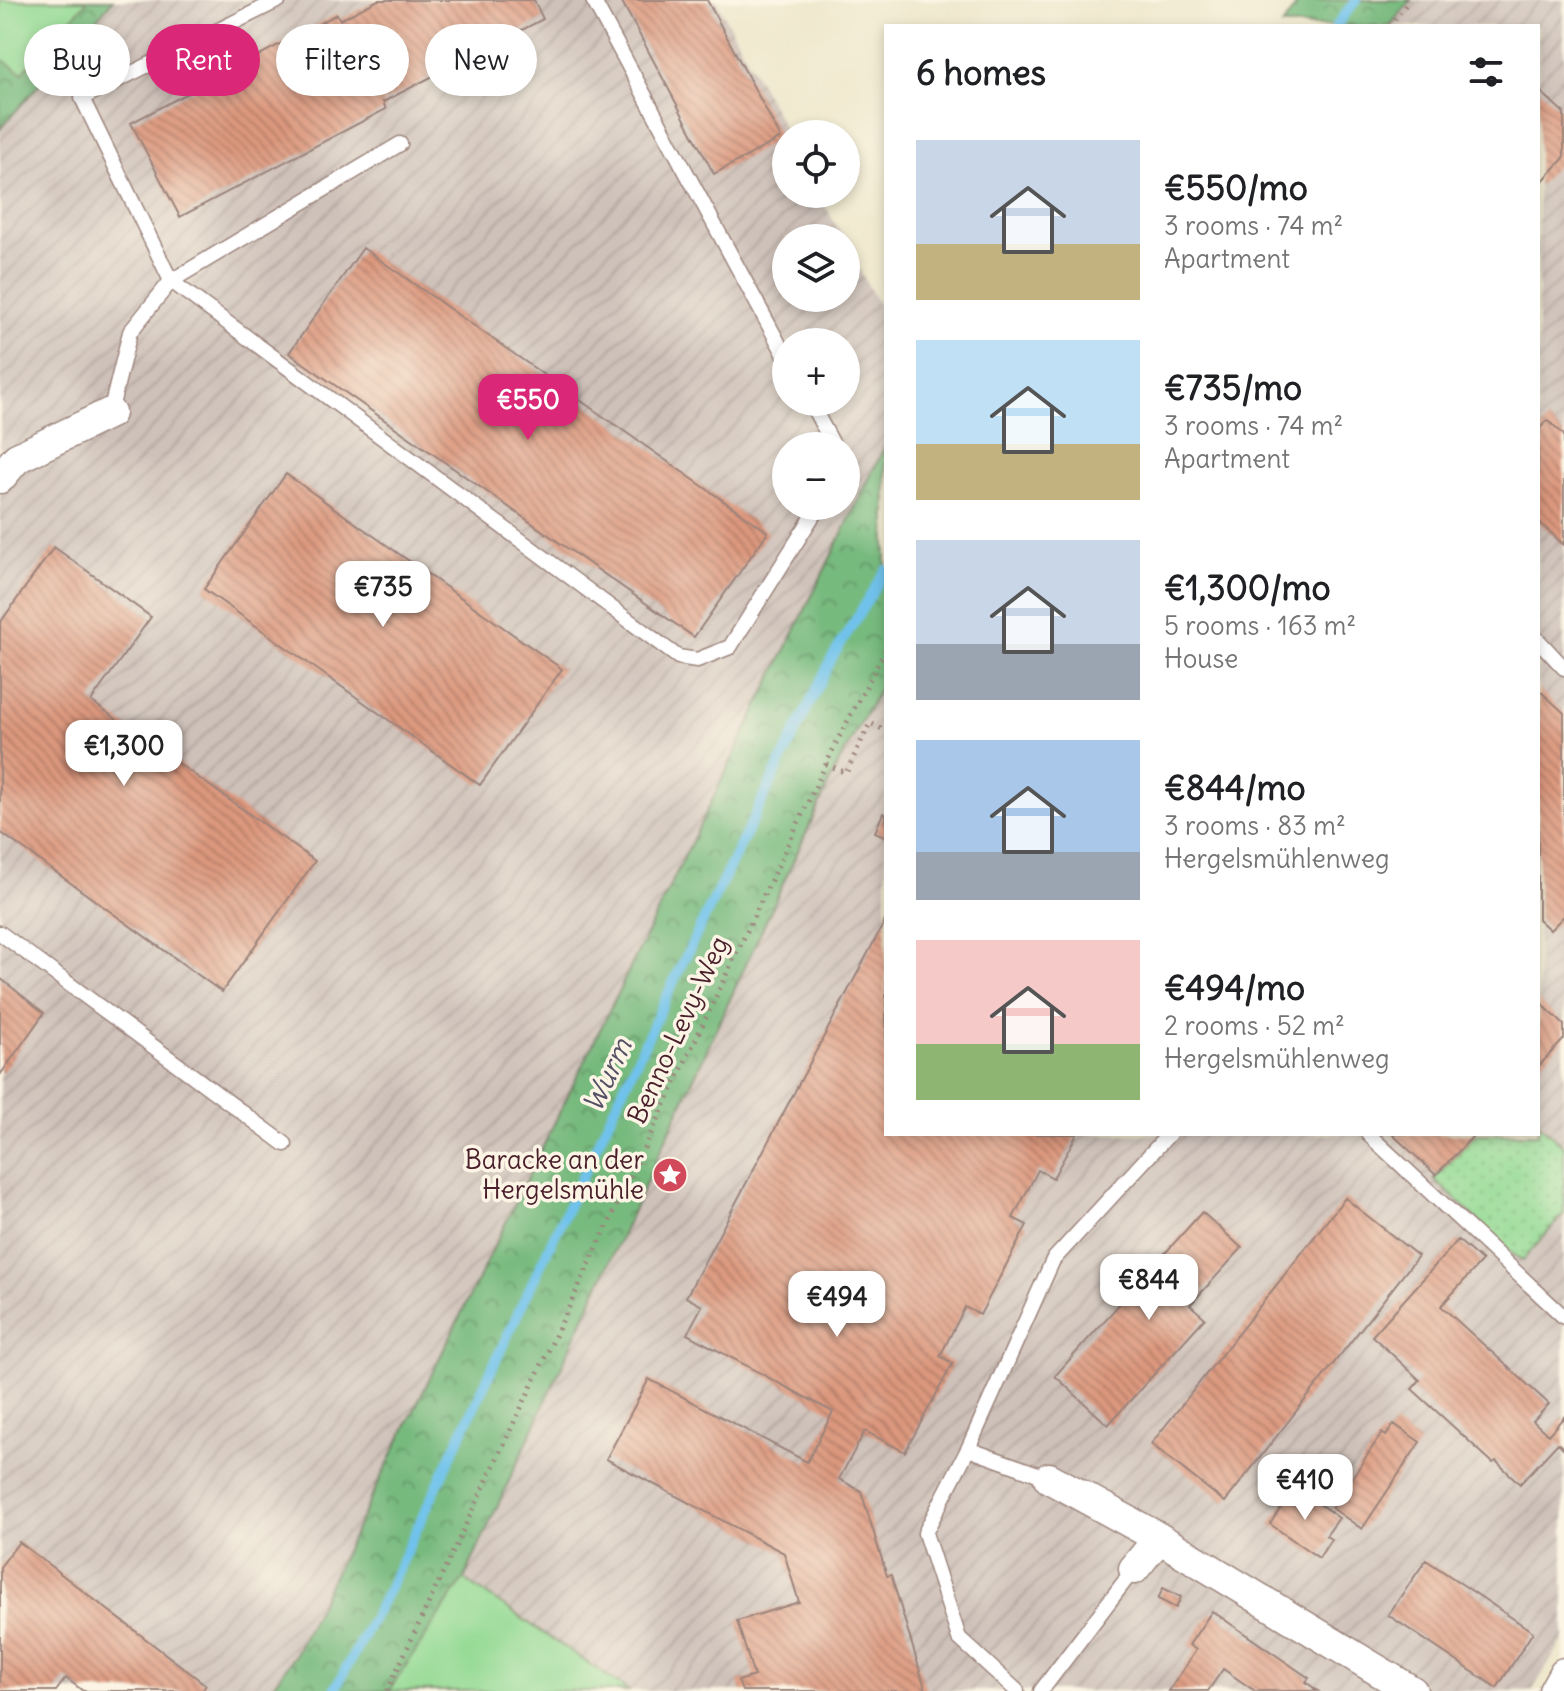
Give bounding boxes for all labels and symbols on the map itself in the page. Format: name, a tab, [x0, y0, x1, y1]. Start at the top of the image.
pin: €550	[481, 374, 575, 442]
pin: €735	[336, 561, 430, 629]
pin: €1,300	[59, 720, 189, 788]
street label: Benno-Levy-Weg	[620, 931, 735, 1129]
water label: Wurm	[574, 1031, 640, 1118]
place label: Baracke an der Hergelsmühle	[465, 1143, 644, 1206]
place icon: Baracke an der Hergelsmühle	[651, 1156, 689, 1194]
pin: €844	[1102, 1254, 1196, 1322]
pin: €494	[790, 1271, 884, 1339]
pin: €410	[1258, 1454, 1352, 1522]

